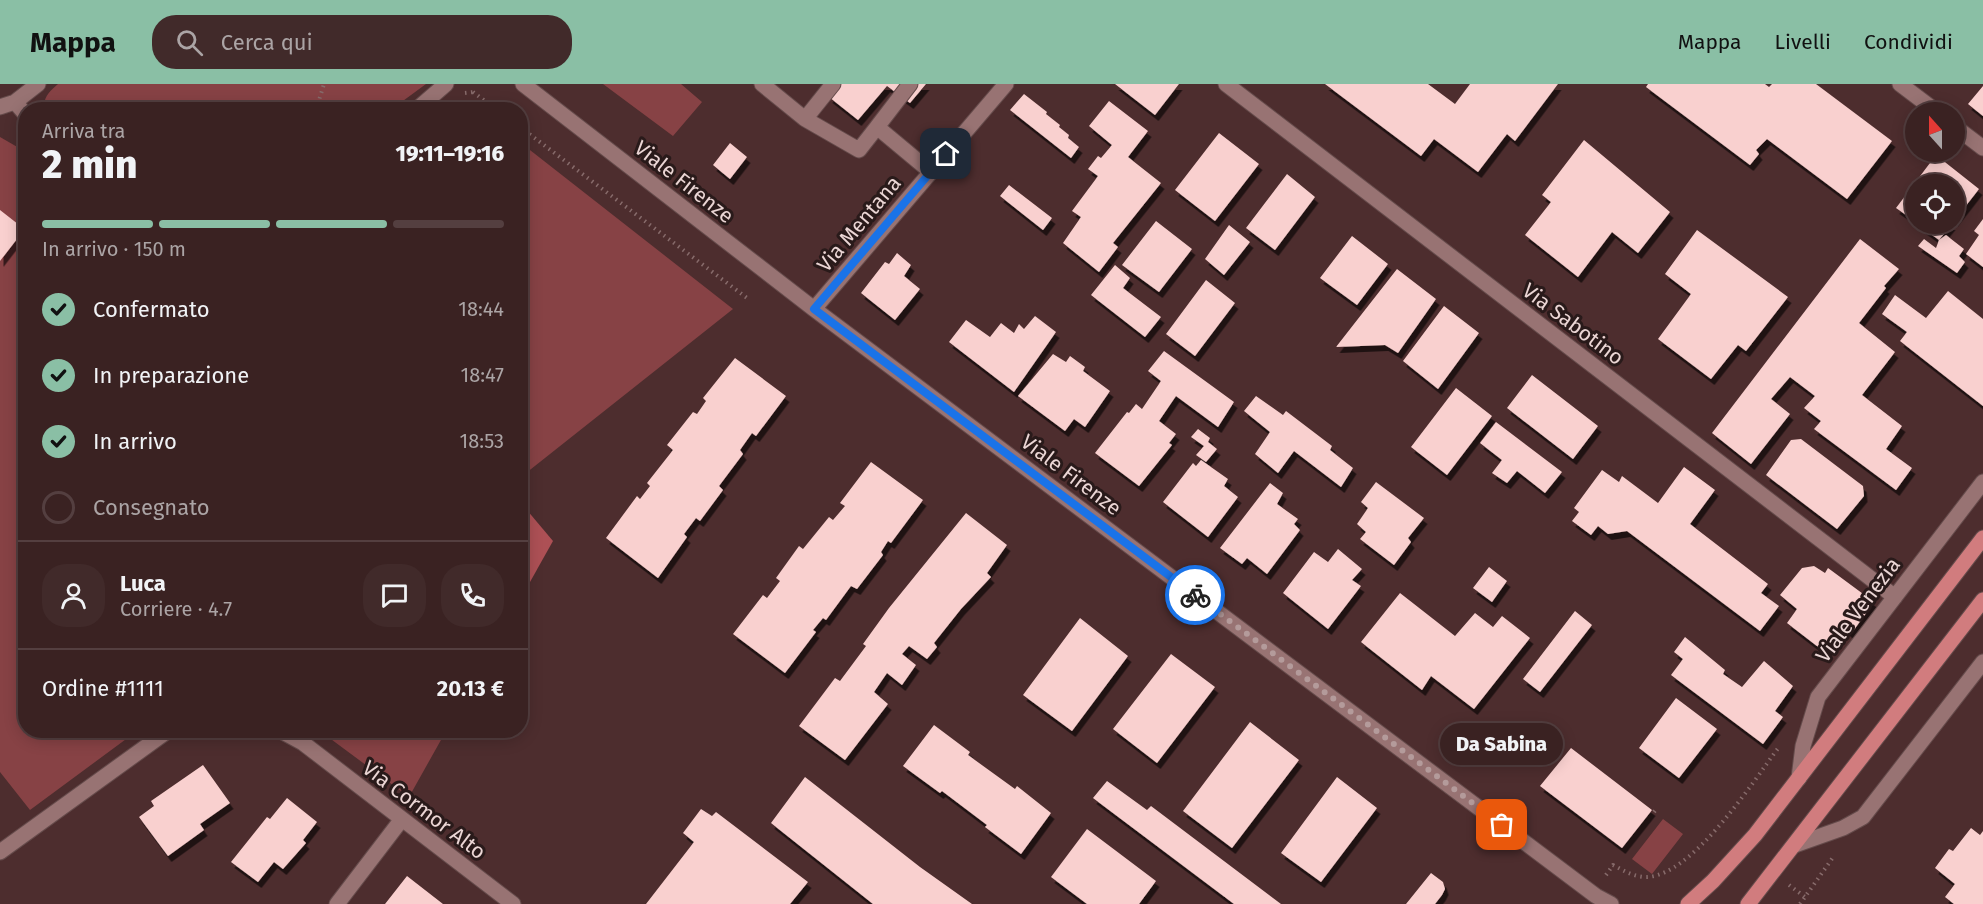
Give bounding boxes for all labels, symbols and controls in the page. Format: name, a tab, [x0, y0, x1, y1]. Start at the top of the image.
search box	[152, 15, 572, 69]
text: Mappa	[30, 26, 116, 59]
icon: search	[173, 26, 206, 59]
text: Cerca qui	[221, 29, 313, 56]
text: Mappa	[1678, 29, 1742, 55]
text: Livelli	[1775, 29, 1831, 55]
text: Condividi	[1864, 29, 1953, 55]
north arrow	[1905, 102, 1965, 162]
map controls	[1905, 102, 1965, 234]
text: Arriva tra	[42, 119, 125, 143]
pin	[920, 128, 971, 179]
street label: Viale Firenze	[629, 135, 739, 229]
icon: home	[929, 137, 962, 170]
text: 19:11–19:16	[396, 140, 504, 167]
text: 2 min	[42, 142, 138, 188]
street label: Via Mentana	[811, 171, 907, 277]
button: locate	[1905, 174, 1965, 234]
text: In arrivo · 150 m	[42, 237, 186, 261]
street label: Via Sabotino	[1517, 277, 1629, 371]
icon: check	[42, 293, 75, 326]
text: Confermato	[93, 296, 210, 323]
text: 18:44	[458, 297, 504, 321]
icon: check	[42, 359, 75, 392]
text: In preparazione	[93, 362, 249, 389]
text: 18:47	[461, 363, 504, 387]
icon: check	[42, 425, 75, 458]
text: In arrivo	[93, 428, 177, 455]
text: 18:53	[460, 429, 504, 453]
street label: Viale Firenze	[1016, 429, 1126, 521]
text: Consegnato	[93, 494, 210, 521]
street label: Viale Venezia	[1810, 552, 1906, 668]
button: person	[42, 564, 105, 627]
button: chat	[363, 564, 426, 627]
button: phone	[441, 564, 504, 627]
courier	[1165, 565, 1225, 625]
text: Luca	[120, 570, 166, 597]
icon: bike	[1179, 579, 1212, 612]
text: Corriere · 4.7	[120, 597, 232, 621]
text: Ordine #1111	[42, 675, 164, 702]
text: 20.13 €	[437, 675, 504, 702]
callout: Da Sabina	[1440, 723, 1564, 765]
text: Da Sabina	[1456, 732, 1547, 756]
street label: Via Cormor Alto	[357, 755, 491, 865]
pin	[1476, 799, 1527, 850]
icon: bag	[1485, 808, 1518, 841]

